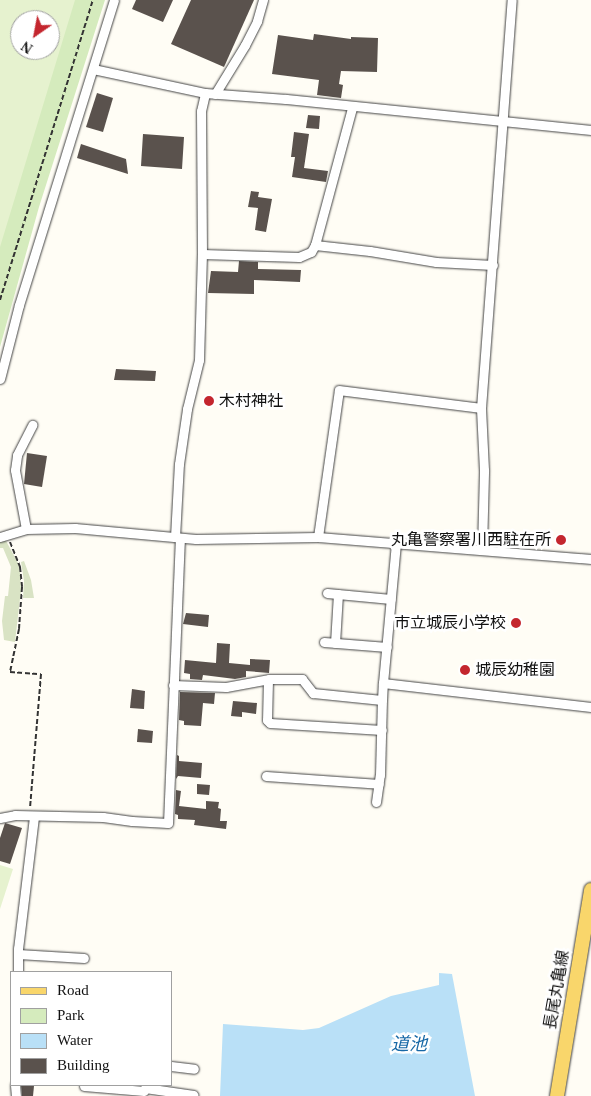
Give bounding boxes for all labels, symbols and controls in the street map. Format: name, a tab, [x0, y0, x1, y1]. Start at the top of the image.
north arrow	[10, 10, 60, 60]
text: N	[19, 38, 35, 56]
place label: 木村神社	[219, 391, 283, 411]
marker: 木村神社	[203, 395, 215, 407]
place label: 丸亀警察署川西駐在所	[391, 530, 551, 550]
marker: 丸亀警察署川西駐在所	[555, 534, 567, 546]
place label: 市立城辰小学校	[394, 613, 506, 633]
marker: 市立城辰小学校	[510, 617, 522, 629]
place label: 城辰幼稚園	[475, 660, 555, 680]
marker: 城辰幼稚園	[459, 664, 471, 676]
street label: 長尾丸亀線	[541, 949, 573, 1031]
legend	[10, 971, 172, 1086]
text: Road	[57, 982, 89, 998]
text: Park	[57, 1007, 85, 1023]
text: Water	[57, 1032, 92, 1048]
water label: 道池	[391, 1033, 427, 1055]
text: Building	[57, 1057, 110, 1073]

